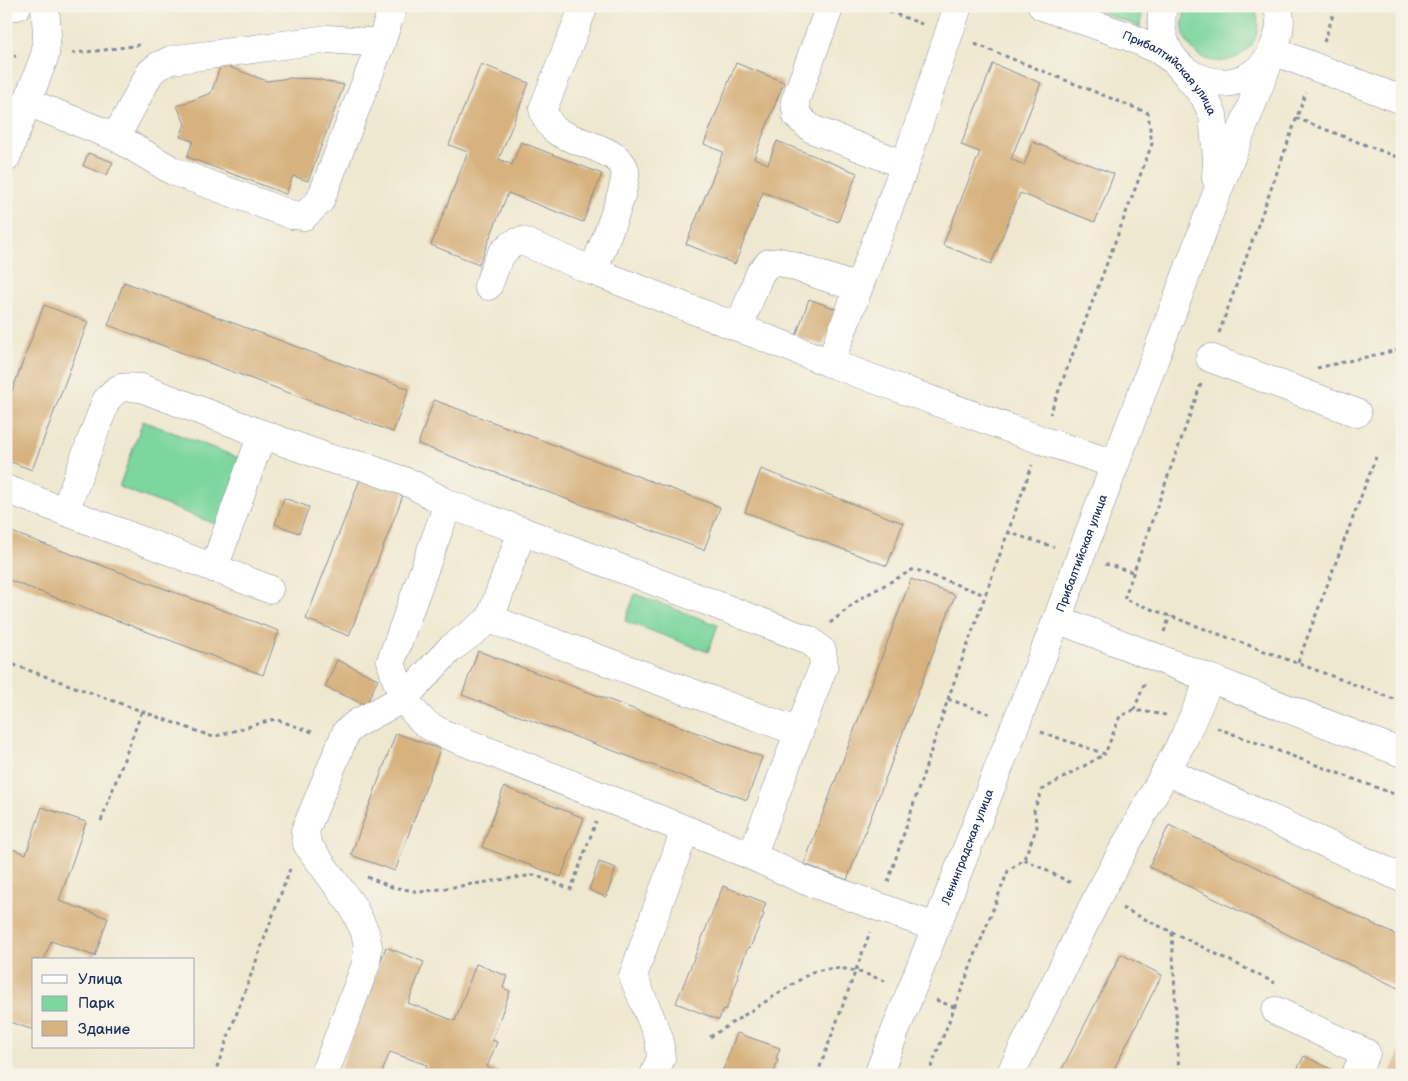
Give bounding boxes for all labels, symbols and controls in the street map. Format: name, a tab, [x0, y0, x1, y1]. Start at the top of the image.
street label: Прибалтийская улица	[1120, 27, 1219, 118]
street label: Прибалтийская улица	[1053, 492, 1111, 614]
street label: Ленинградская улица	[938, 787, 997, 908]
legend	[32, 958, 195, 1048]
text: Улица	[78, 970, 123, 989]
text: Парк	[78, 994, 115, 1013]
text: Здание	[78, 1020, 130, 1039]

